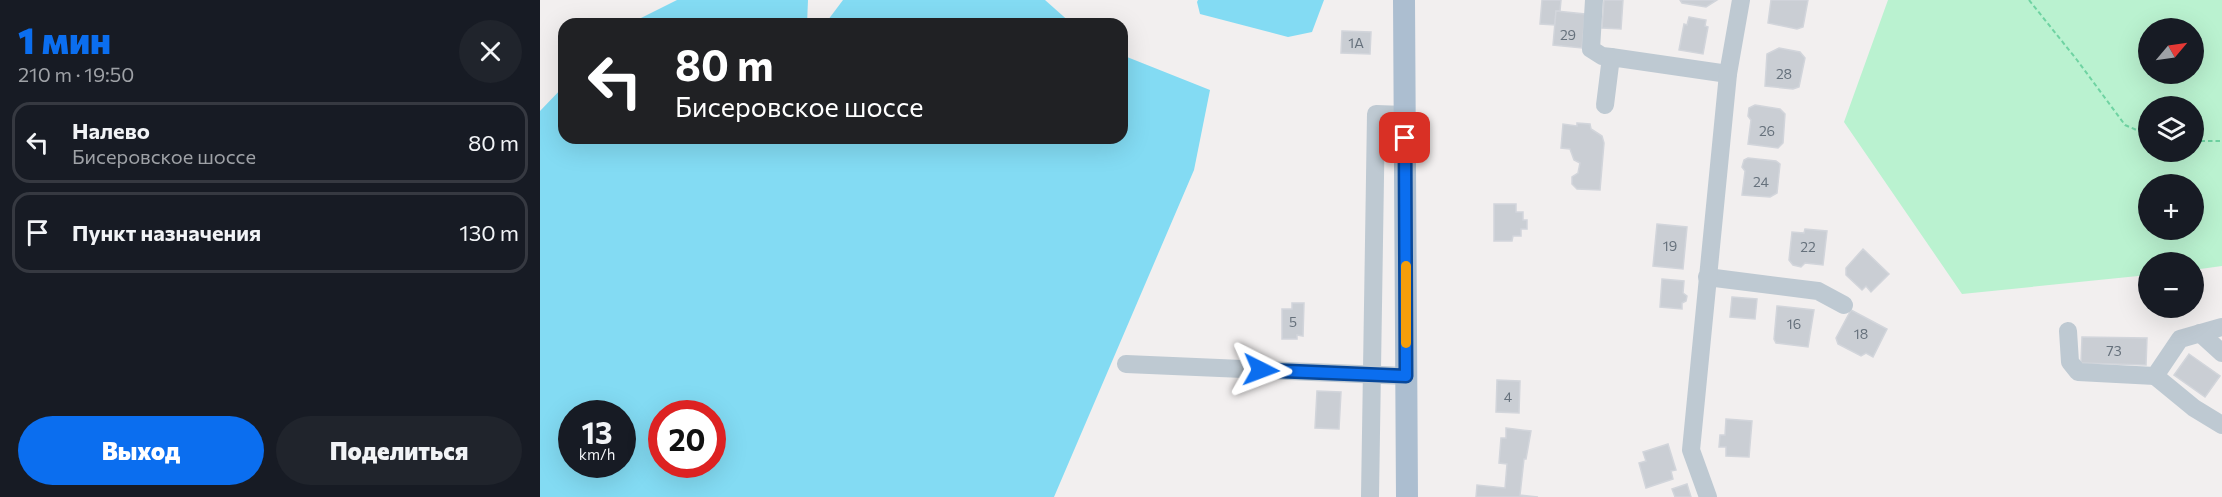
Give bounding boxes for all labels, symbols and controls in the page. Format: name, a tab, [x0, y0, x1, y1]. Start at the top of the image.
text: 1 мин	[18, 17, 111, 61]
north arrow	[2138, 18, 2204, 84]
map controls	[2138, 18, 2204, 318]
button: close	[459, 20, 522, 83]
house number: 29	[1560, 26, 1576, 43]
house number: 1А	[1348, 34, 1364, 51]
text: 80 m	[675, 38, 774, 90]
icon: left	[576, 42, 654, 120]
text: 210 m · 19:50	[18, 62, 134, 86]
house number: 28	[1776, 65, 1792, 82]
text: Бисеровское шоссе	[675, 90, 923, 123]
button: layers	[2138, 96, 2204, 162]
pin	[1379, 112, 1430, 163]
text: Налево	[72, 117, 150, 144]
icon: arrive	[1388, 121, 1421, 154]
house number: 26	[1759, 122, 1775, 139]
icon: left	[21, 126, 54, 159]
text: 80 m	[468, 129, 519, 156]
text: Бисеровское шоссе	[72, 144, 256, 168]
house number: 24	[1753, 173, 1770, 190]
button: +	[2138, 174, 2204, 240]
icon: arrive	[21, 216, 54, 249]
text: Пункт назначения	[72, 219, 261, 246]
text: 130 m	[459, 219, 519, 246]
house number: 19	[1663, 237, 1677, 254]
house number: 22	[1800, 238, 1816, 255]
button: −	[2138, 252, 2204, 318]
house number: 5	[1289, 313, 1297, 330]
house number: 16	[1787, 315, 1801, 332]
house number: 18	[1854, 325, 1868, 342]
position arrow	[1229, 338, 1293, 402]
house number: 73	[2106, 342, 2122, 359]
house number: 4	[1504, 388, 1513, 405]
speed limit sign: 20	[648, 400, 726, 478]
text: 13	[581, 413, 613, 450]
button: Выход	[18, 416, 264, 485]
button: Поделиться	[276, 416, 522, 485]
text: km/h	[579, 445, 615, 463]

